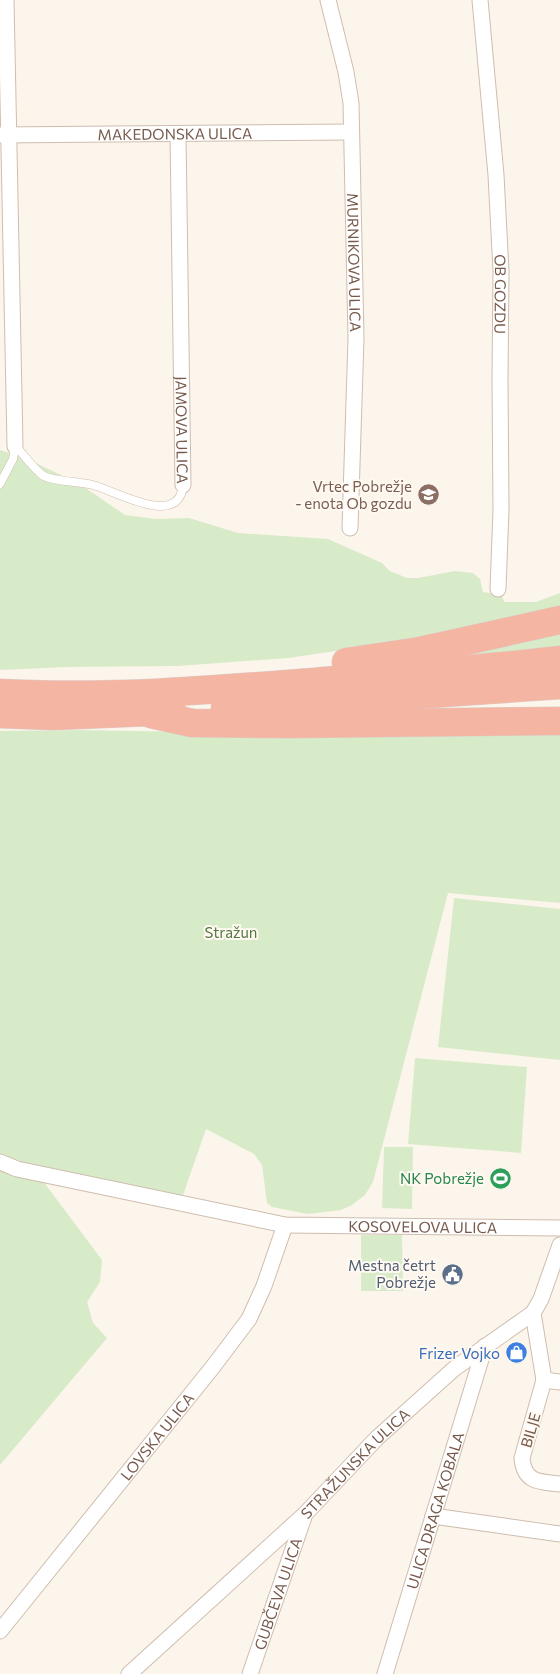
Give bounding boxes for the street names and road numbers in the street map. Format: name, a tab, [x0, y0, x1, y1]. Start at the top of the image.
street label: MAKEDONSKA ULICA	[97, 124, 253, 143]
street label: MURNIKOVA ULICA	[344, 193, 365, 332]
street label: OB GOZDU	[491, 254, 510, 334]
street label: JAMOVA ULICA	[172, 376, 192, 484]
street label: KOSOVELOVA ULICA	[348, 1217, 497, 1236]
street label: LOVSKA ULICA	[116, 1389, 197, 1484]
street label: STRAŽUNSKA ULICA	[297, 1404, 413, 1522]
street label: BILJE	[516, 1410, 544, 1450]
street label: ULICA DRAGA KOBALA	[402, 1430, 467, 1591]
street label: GUBČEVA ULICA	[250, 1535, 305, 1652]

